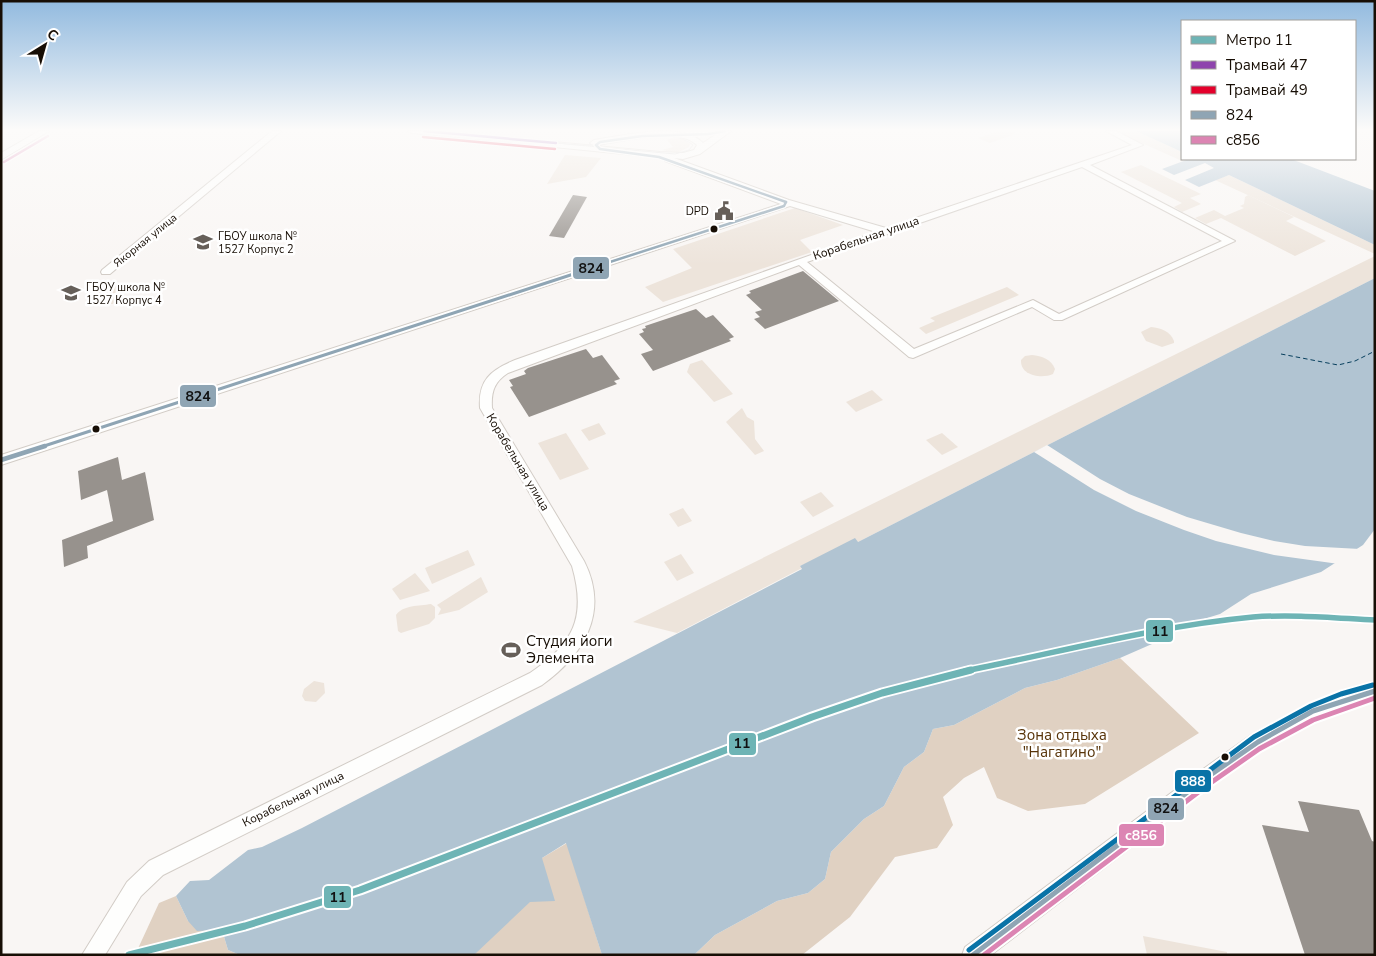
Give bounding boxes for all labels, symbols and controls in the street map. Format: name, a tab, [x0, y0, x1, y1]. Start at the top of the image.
north arrow	[20, 20, 70, 70]
legend	[1181, 20, 1356, 160]
text: С	[43, 25, 62, 46]
text: Метро 11	[1226, 30, 1293, 50]
text: Трамвай 47	[1226, 55, 1308, 75]
text: Трамвай 49	[1226, 80, 1308, 100]
text: 824	[1226, 105, 1253, 125]
text: с856	[1226, 130, 1260, 150]
public building icon: DPD	[713, 200, 735, 222]
place label: DPD	[686, 204, 709, 219]
street label: Якорная улица	[110, 210, 180, 271]
street label: Корабельная улица	[811, 212, 921, 264]
unlabelled marker	[709, 224, 719, 234]
place label: ГБОУ школа № 1527 Корпус 2	[218, 229, 297, 257]
school or university icon: ГБОУ школа № 1527 Корпус 2	[192, 231, 214, 253]
line badge: 824	[572, 256, 610, 280]
text: 824	[578, 259, 604, 278]
place label: ГБОУ школа № 1527 Корпус 4	[86, 280, 165, 308]
school or university icon: ГБОУ школа № 1527 Корпус 4	[60, 282, 82, 304]
line badge: 824	[179, 384, 217, 408]
text: 824	[185, 387, 211, 406]
street label: Корабельная улица	[483, 410, 553, 514]
unlabelled marker	[91, 424, 101, 434]
line badge: 11	[1145, 619, 1174, 643]
text: 11	[1152, 622, 1168, 641]
place label: Студия йоги Элемента	[526, 631, 613, 668]
sports icon: Студия йоги Элемента	[500, 639, 522, 661]
park label: Зона отдыха "Нагатино"	[1017, 725, 1107, 762]
line badge: 11	[728, 732, 757, 756]
text: 11	[734, 734, 750, 753]
unlabelled marker	[1220, 752, 1230, 762]
street label: Корабельная улица	[240, 767, 346, 831]
line badge: 888	[1174, 769, 1212, 793]
text: 888	[1180, 772, 1206, 791]
line badge: 824	[1147, 797, 1185, 821]
text: 824	[1153, 799, 1179, 818]
line badge: с856	[1118, 823, 1165, 847]
text: с856	[1125, 826, 1157, 845]
line badge: 11	[323, 885, 352, 909]
text: 11	[330, 888, 346, 907]

